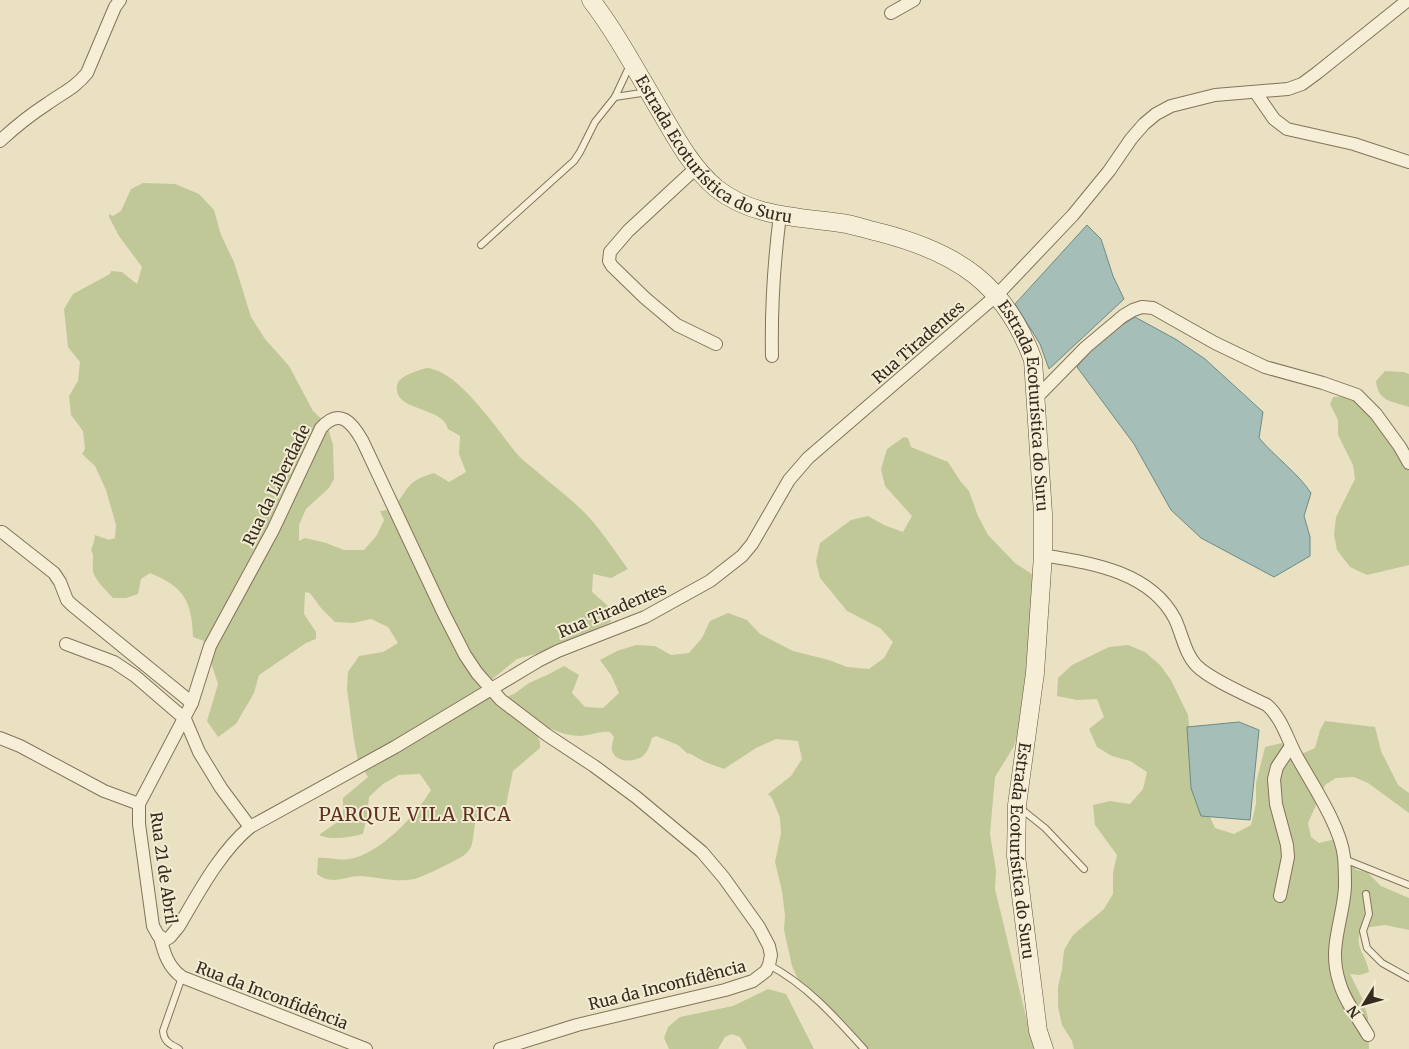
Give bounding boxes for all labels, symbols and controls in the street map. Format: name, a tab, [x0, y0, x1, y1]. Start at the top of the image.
street label: Estrada Ecoturística do Suru	[631, 72, 794, 227]
street label: Rua Tiradentes	[868, 296, 968, 388]
street label: Estrada Ecoturística do Suru	[994, 296, 1053, 512]
street label: Rua da Liberdade	[238, 421, 314, 549]
street label: Rua Tiradentes	[555, 578, 669, 642]
street label: Estrada Ecoturística do Suru	[1006, 741, 1039, 960]
district label: PARQUE VILA RICA	[318, 802, 512, 826]
street label: Rua 21 de Abril	[146, 811, 182, 926]
street label: Rua da Inconfidência	[586, 956, 748, 1014]
street label: Rua da Inconfidência	[193, 957, 351, 1033]
north arrow	[1339, 979, 1389, 1029]
text: N	[1343, 1002, 1364, 1022]

